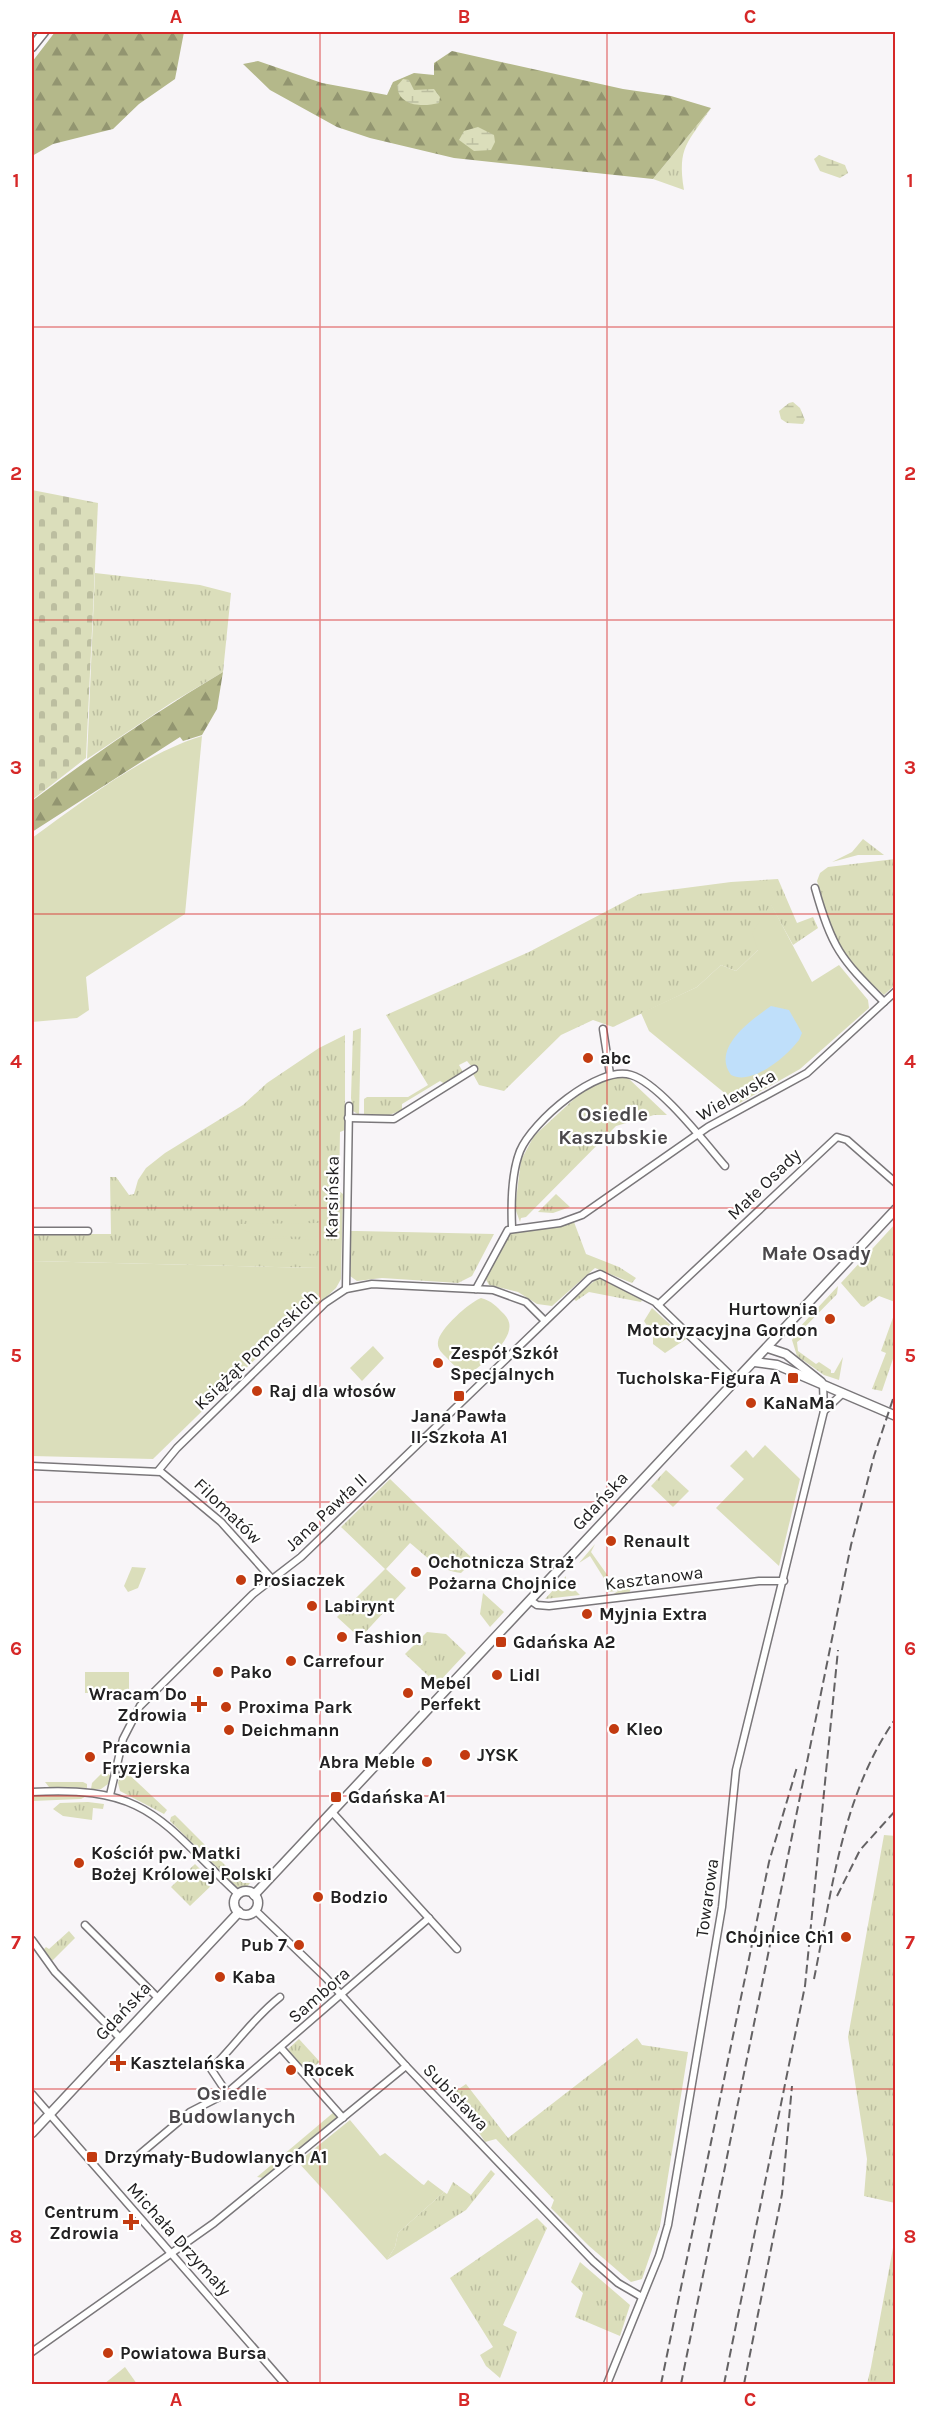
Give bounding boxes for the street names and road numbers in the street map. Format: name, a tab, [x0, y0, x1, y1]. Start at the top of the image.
street label: Wielewska	[692, 1064, 780, 1126]
street label: Małe Osady	[723, 1143, 806, 1224]
street label: Karsińska	[320, 1156, 344, 1238]
street label: Książąt Pomorskich	[190, 1285, 322, 1415]
street label: Gdańska	[567, 1467, 633, 1535]
street label: Jana Pawła II	[280, 1468, 372, 1556]
street label: Filomatów	[189, 1473, 267, 1549]
street label: Kasztanowa	[603, 1561, 705, 1595]
street label: Towarowa	[691, 1857, 723, 1939]
street label: Sambora	[284, 1962, 354, 2028]
street label: Gdańska	[90, 1977, 156, 2045]
street label: Subisława	[419, 2059, 493, 2135]
street label: Michała Drzymały	[122, 2178, 236, 2301]

